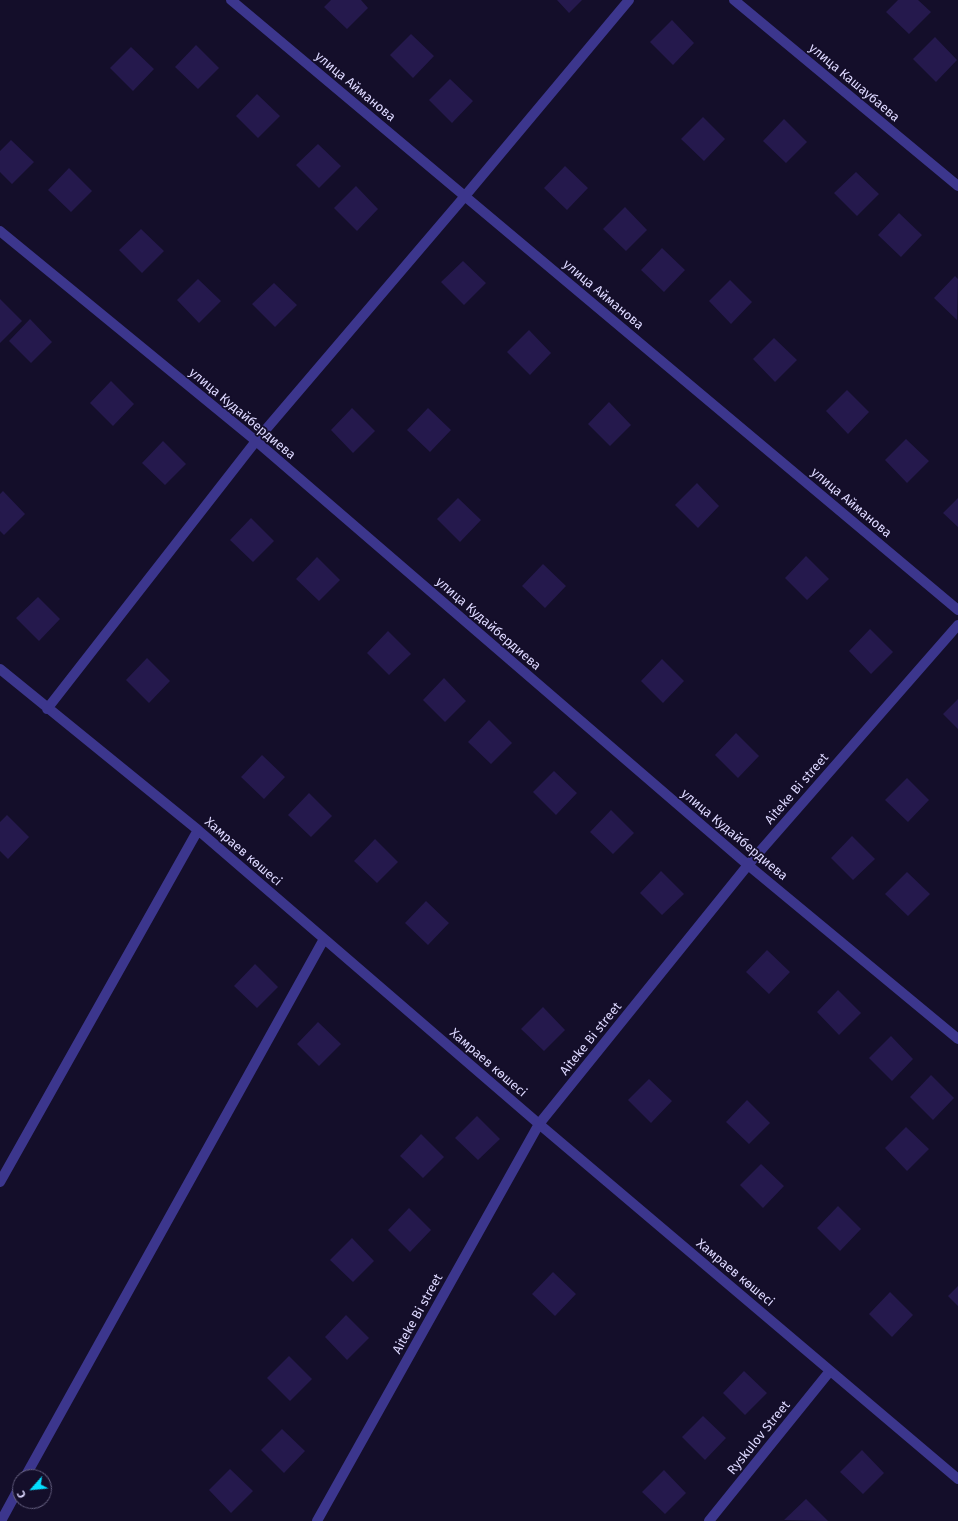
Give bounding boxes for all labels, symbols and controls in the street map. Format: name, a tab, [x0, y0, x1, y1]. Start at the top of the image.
street label: улица Кашаубаева	[805, 40, 903, 126]
street label: улица Айманова	[312, 49, 398, 125]
street label: улица Айманова	[560, 257, 646, 333]
street label: улица Кудайбердиева	[186, 365, 298, 463]
street label: улица Айманова	[808, 465, 894, 541]
street label: улица Кудайбердиева	[432, 574, 544, 674]
street label: Aiteke Bi street	[762, 750, 832, 828]
street label: улица Кудайбердиева	[678, 786, 790, 884]
street label: Хамраев көшесі	[201, 814, 285, 890]
street label: Aiteke Bi street	[557, 999, 625, 1079]
street label: Хамраев көшесі	[446, 1025, 530, 1101]
street label: Хамраев көшесі	[693, 1236, 777, 1310]
street label: Aiteke Bi street	[390, 1271, 446, 1357]
street label: Ryskulov Street	[724, 1398, 794, 1478]
north arrow	[12, 1469, 52, 1509]
text: С	[15, 1488, 29, 1500]

